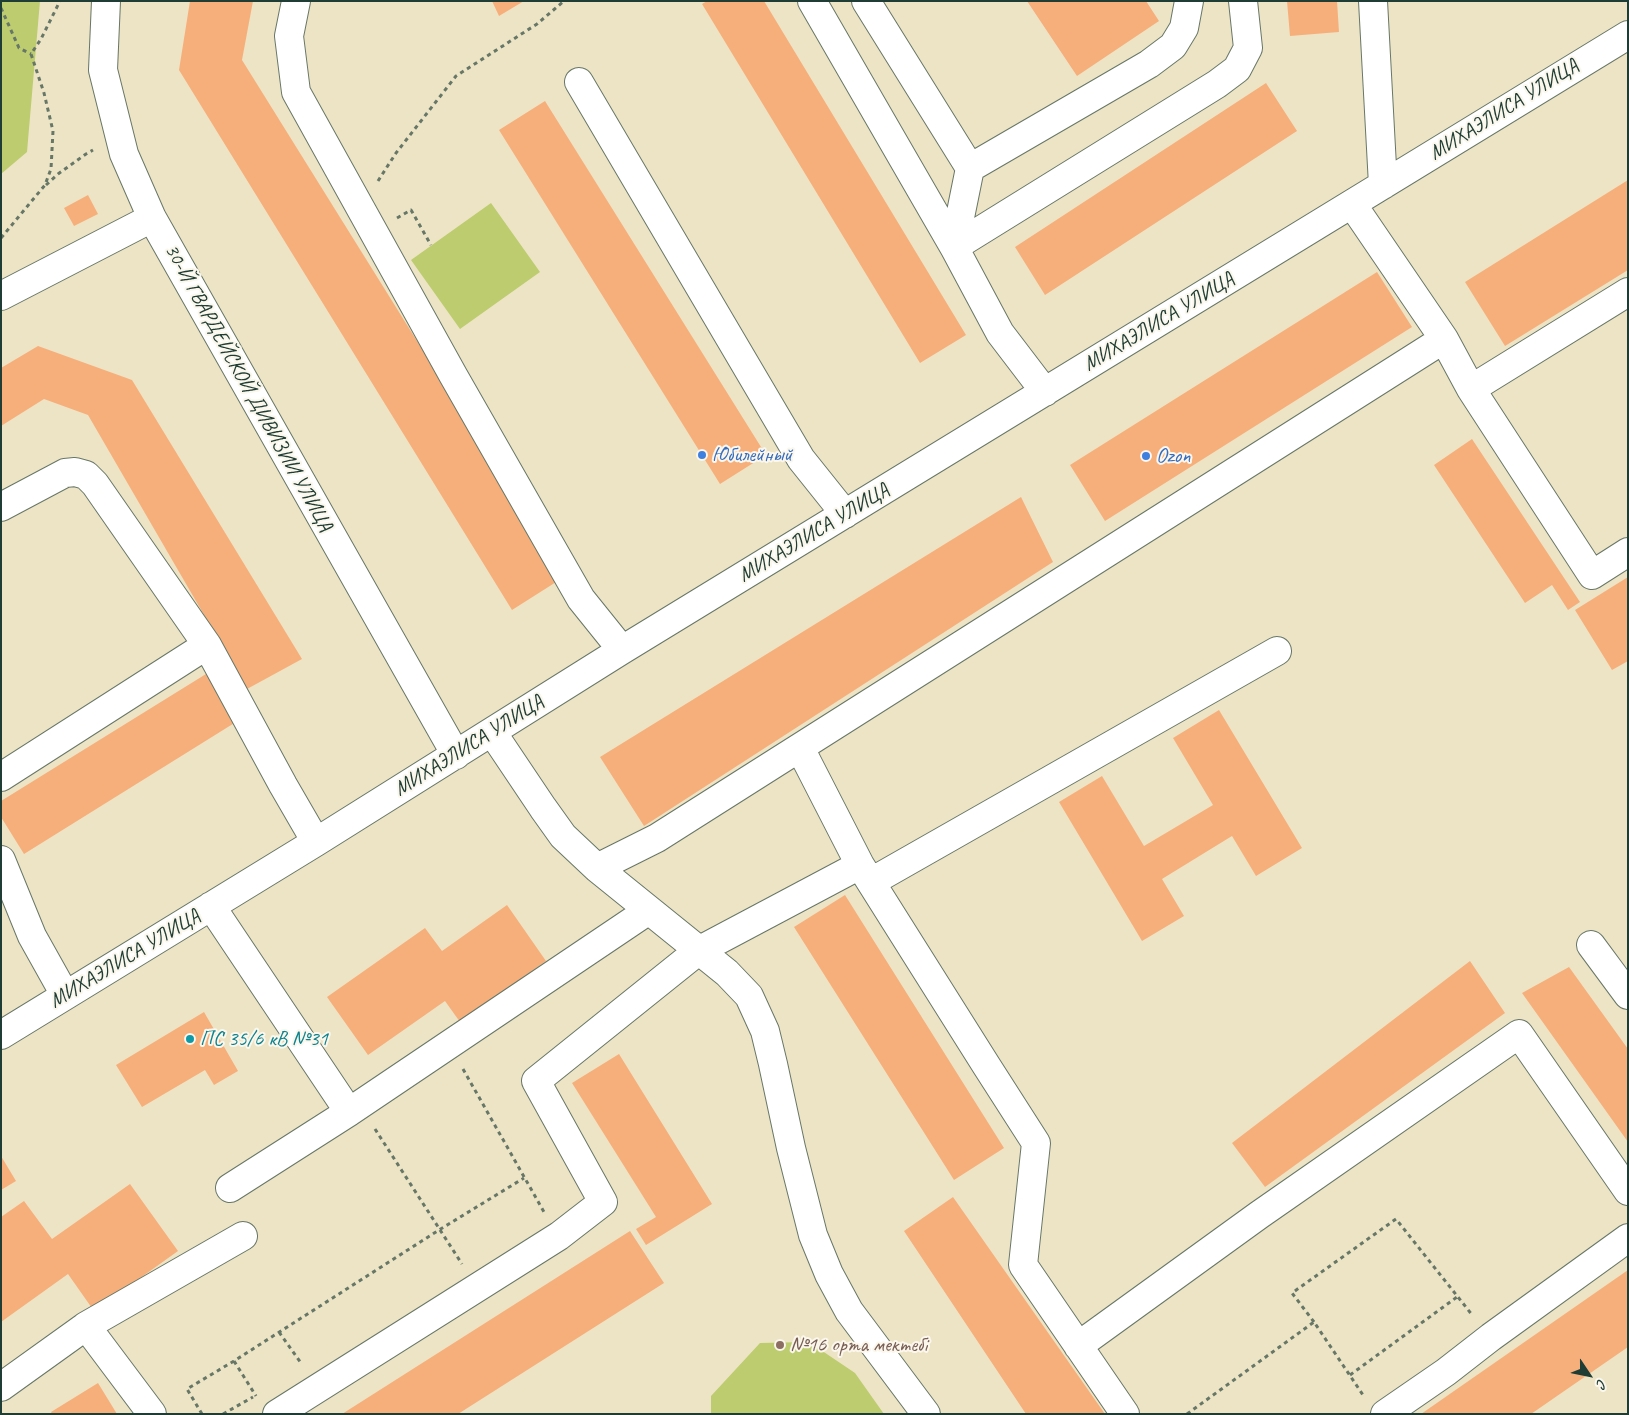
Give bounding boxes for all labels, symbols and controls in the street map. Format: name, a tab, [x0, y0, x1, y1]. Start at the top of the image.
street label: МИХАЭЛИСА УЛИЦА	[1425, 54, 1583, 166]
street label: 30-Й ГВАРДЕЙСКОЙ ДИВИЗИИ УЛИЦА	[158, 240, 338, 536]
street label: МИХАЭЛИСА УЛИЦА	[1079, 267, 1239, 377]
place label: Юбилейный	[712, 442, 792, 468]
place label: Ozon	[1156, 443, 1191, 469]
marker: Юбилейный	[696, 449, 708, 461]
marker: Ozon	[1140, 450, 1152, 462]
street label: МИХАЭЛИСА УЛИЦА	[734, 478, 894, 588]
street label: МИХАЭЛИСА УЛИЦА	[390, 690, 548, 802]
street label: МИХАЭЛИСА УЛИЦА	[45, 904, 205, 1014]
place label: ПС 35/6 кВ №31	[200, 1026, 328, 1052]
marker: ПС 35/6 кВ №31	[184, 1033, 196, 1045]
place label: №16 орта мектебі	[790, 1332, 927, 1358]
marker: №16 орта мектебі	[774, 1339, 786, 1351]
north arrow	[1564, 1350, 1614, 1400]
text: С	[1593, 1376, 1611, 1391]

